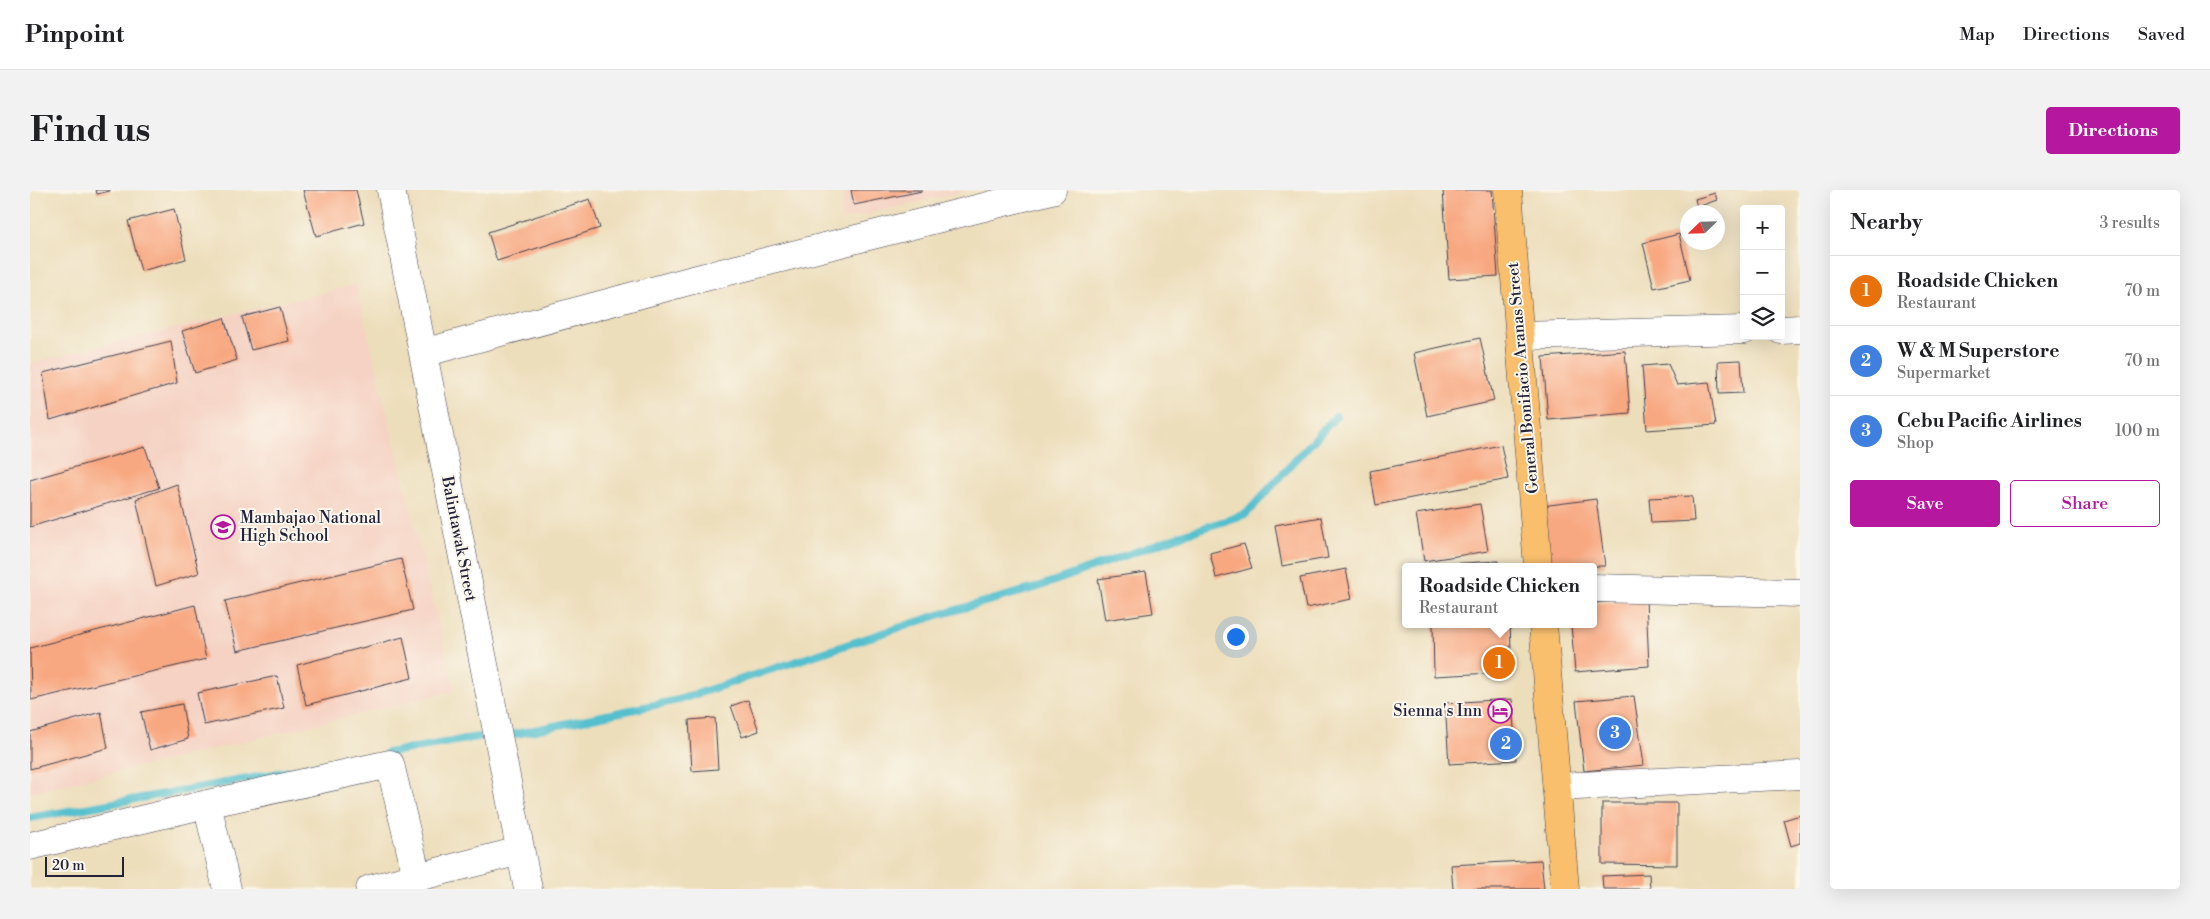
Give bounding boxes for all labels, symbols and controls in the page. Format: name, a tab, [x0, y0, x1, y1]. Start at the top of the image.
text: Pinpoint	[25, 20, 124, 50]
text: Map	[1959, 23, 1995, 46]
text: Directions	[2023, 23, 2110, 46]
text: Saved	[2138, 23, 2185, 46]
button: Directions	[2046, 107, 2180, 154]
text: Find us	[30, 109, 150, 152]
north arrow	[1680, 205, 1725, 250]
map controls	[1740, 205, 1785, 340]
button: +	[1740, 205, 1785, 250]
text: Nearby	[1850, 210, 1923, 236]
text: 3 results	[2099, 213, 2160, 233]
button: −	[1740, 250, 1785, 295]
street label: General Bonifacio Aranas Street	[1503, 261, 1543, 495]
text: Roadside Chicken	[1897, 269, 2058, 293]
text: 1	[1862, 281, 1870, 301]
text: 70 m	[2124, 281, 2160, 301]
text: Restaurant	[1897, 293, 1976, 313]
button: layers	[1740, 295, 1785, 340]
text: W & M Superstore	[1897, 339, 2059, 363]
text: 2	[1861, 351, 1871, 371]
text: 70 m	[2124, 351, 2160, 371]
text: Supermarket	[1897, 363, 1991, 383]
text: Cebu Pacific Airlines	[1897, 409, 2082, 433]
text: 3	[1861, 421, 1871, 441]
text: 100 m	[2115, 421, 2160, 441]
text: Shop	[1897, 433, 1934, 453]
street label: Balintawak Street	[437, 474, 481, 604]
button: Save	[1850, 480, 2000, 527]
button: Share	[2010, 480, 2160, 527]
place label: Mambajao National High School	[240, 508, 381, 546]
school or university icon: Mambajao National High School	[210, 514, 236, 540]
popup	[1402, 563, 1597, 628]
text: Roadside Chicken	[1419, 574, 1580, 598]
text: Restaurant	[1419, 598, 1498, 618]
your location	[1223, 624, 1249, 650]
pin: 1	[1483, 644, 1515, 682]
hotel icon: Sienna's Inn	[1487, 698, 1513, 724]
place label: Sienna's Inn	[1393, 701, 1482, 721]
pin: 3	[1599, 714, 1631, 752]
pin: 2	[1490, 725, 1522, 763]
scale bar	[45, 854, 124, 877]
text: 20 m	[52, 857, 84, 875]

